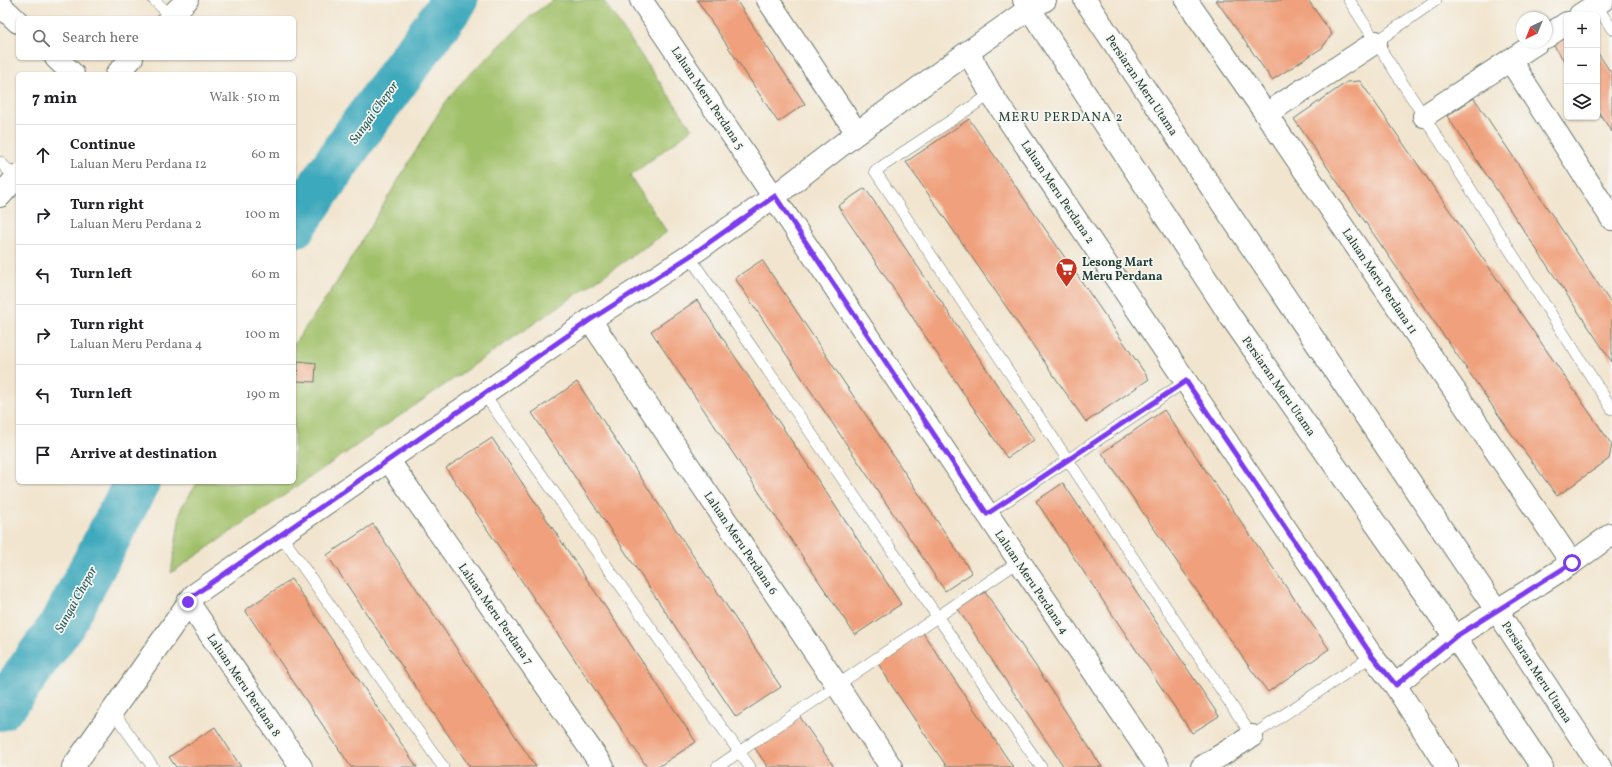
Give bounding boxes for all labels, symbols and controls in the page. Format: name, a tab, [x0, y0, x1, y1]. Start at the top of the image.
north arrow	[1516, 12, 1552, 48]
map controls	[1564, 12, 1600, 120]
button: +	[1564, 12, 1600, 48]
search box	[16, 16, 296, 60]
icon: search	[30, 27, 52, 49]
text: Search here	[62, 28, 139, 49]
street label: Persiaran Meru Utama	[1101, 32, 1181, 139]
street label: Laluan Meru Perdana 5	[667, 44, 748, 153]
button: −	[1564, 48, 1600, 84]
water label: Sungai Chepor	[346, 78, 403, 148]
button: layers	[1564, 84, 1600, 120]
text: 7 min	[32, 87, 77, 110]
text: Walk · 510 m	[209, 89, 280, 107]
district label: MERU PERDANA 2	[999, 109, 1123, 127]
text: Continue	[70, 135, 135, 156]
street label: Laluan Meru Perdana 2	[1017, 138, 1098, 247]
icon: ahead	[32, 144, 54, 166]
text: 60 m	[252, 146, 280, 164]
text: Laluan Meru Perdana 12	[70, 156, 207, 174]
text: Turn right	[70, 195, 144, 216]
icon: right	[32, 204, 54, 226]
text: 100 m	[245, 206, 280, 224]
text: Laluan Meru Perdana 2	[70, 216, 202, 234]
street label: Laluan Meru Perdana 11	[1338, 225, 1421, 338]
place label: Lesong Mart Meru Perdana	[1082, 255, 1163, 285]
supermarket icon: Lesong Mart Meru Perdana	[1054, 256, 1080, 289]
icon: left	[32, 264, 54, 286]
text: Turn left	[70, 264, 132, 285]
text: 60 m	[252, 266, 280, 284]
text: Turn right	[70, 315, 144, 336]
icon: right	[32, 324, 54, 346]
text: 100 m	[245, 326, 280, 344]
street label: Persiaran Meru Utama	[1238, 333, 1319, 440]
text: Laluan Meru Perdana 4	[70, 336, 203, 354]
icon: left	[32, 384, 54, 406]
text: Turn left	[70, 384, 132, 405]
text: 190 m	[246, 386, 280, 404]
icon: arrive	[32, 444, 54, 466]
text: Arrive at destination	[70, 444, 217, 465]
street label: Laluan Meru Perdana 6	[700, 489, 781, 598]
street label: Laluan Meru Perdana 4	[990, 527, 1072, 638]
route start	[1563, 554, 1581, 572]
street label: Laluan Meru Perdana 7	[454, 560, 537, 669]
water label: Sungai Chepor	[51, 564, 102, 636]
route end	[179, 593, 197, 611]
street label: Persiaran Meru Utama	[1497, 619, 1575, 727]
street label: Laluan Meru Perdana 8	[203, 631, 284, 740]

